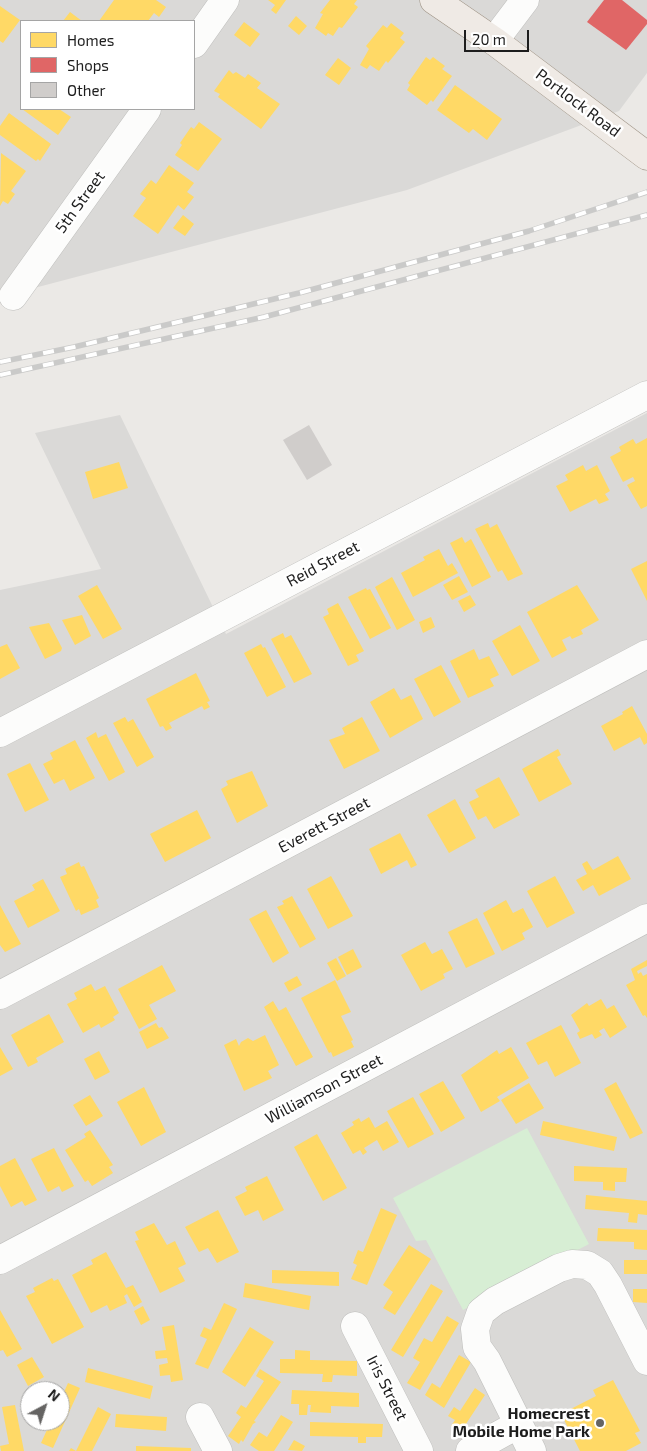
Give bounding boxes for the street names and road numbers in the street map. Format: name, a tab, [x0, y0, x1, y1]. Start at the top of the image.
street label: Portlock Road	[532, 65, 624, 141]
street label: 5th Street	[51, 167, 109, 237]
street label: Reid Street	[283, 537, 363, 591]
street label: Everett Street	[275, 793, 373, 857]
street label: Williamson Street	[262, 1050, 386, 1128]
street label: Iris Street	[362, 1352, 412, 1424]

